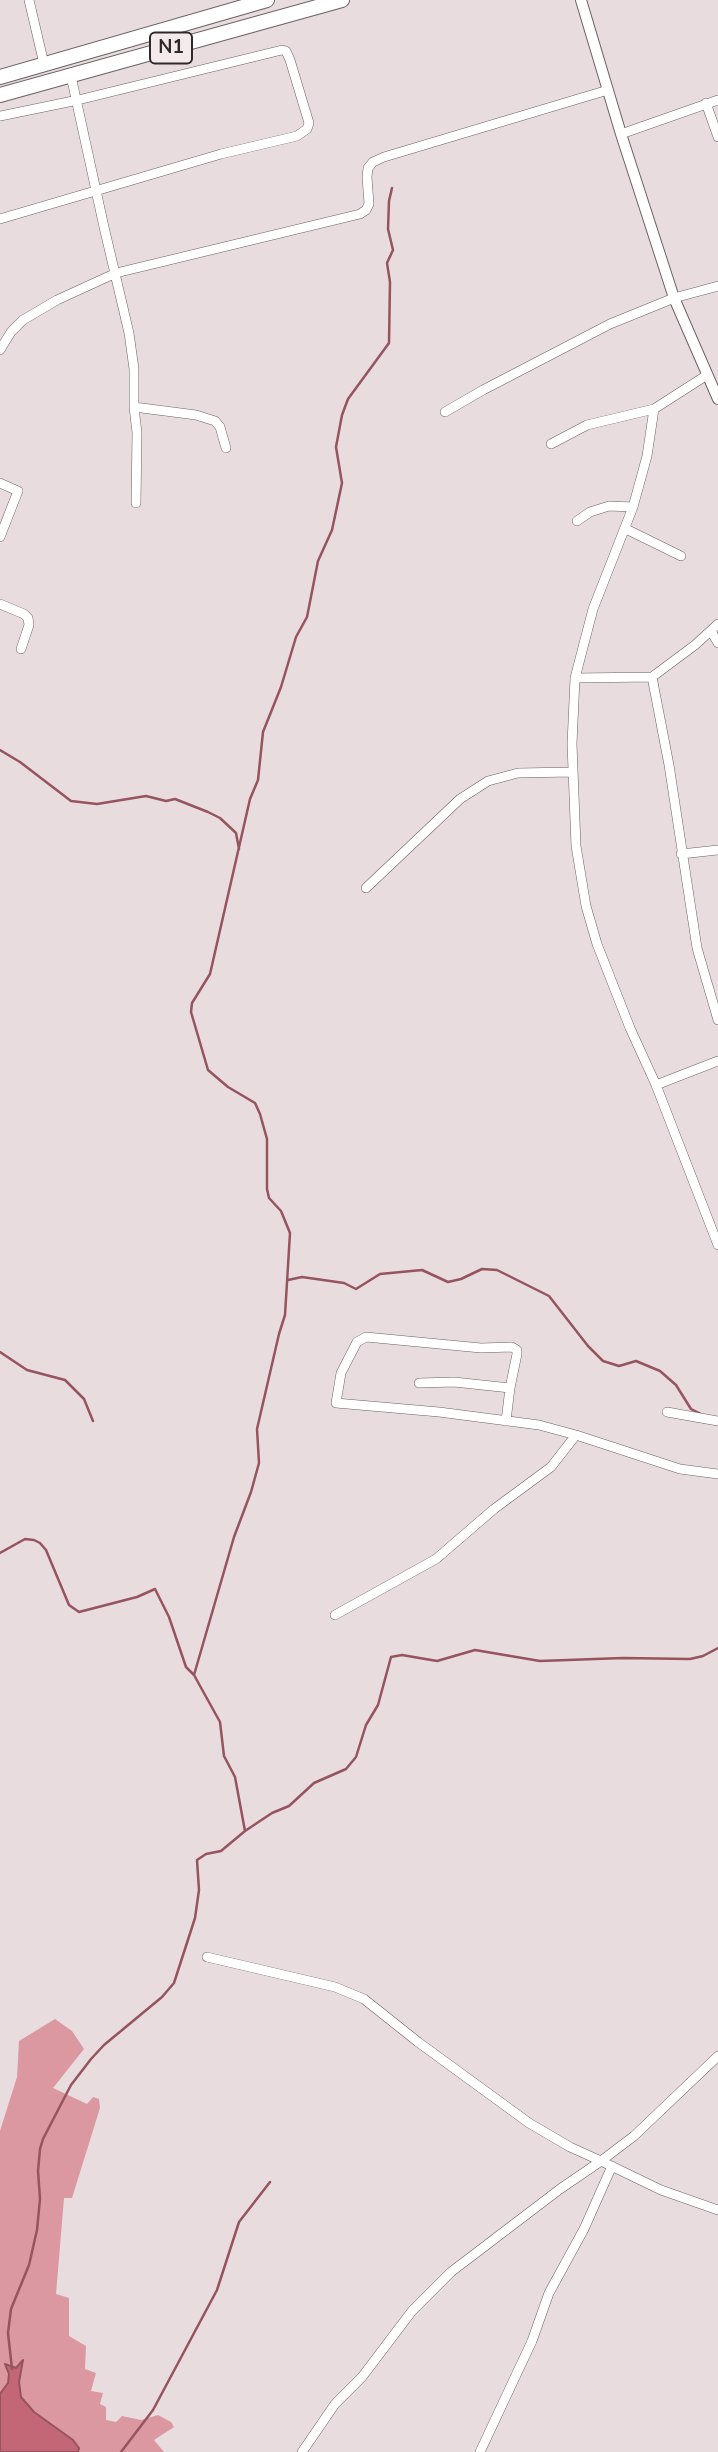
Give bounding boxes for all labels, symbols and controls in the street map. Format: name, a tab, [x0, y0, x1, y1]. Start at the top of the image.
road number: N1	[150, 32, 192, 64]

